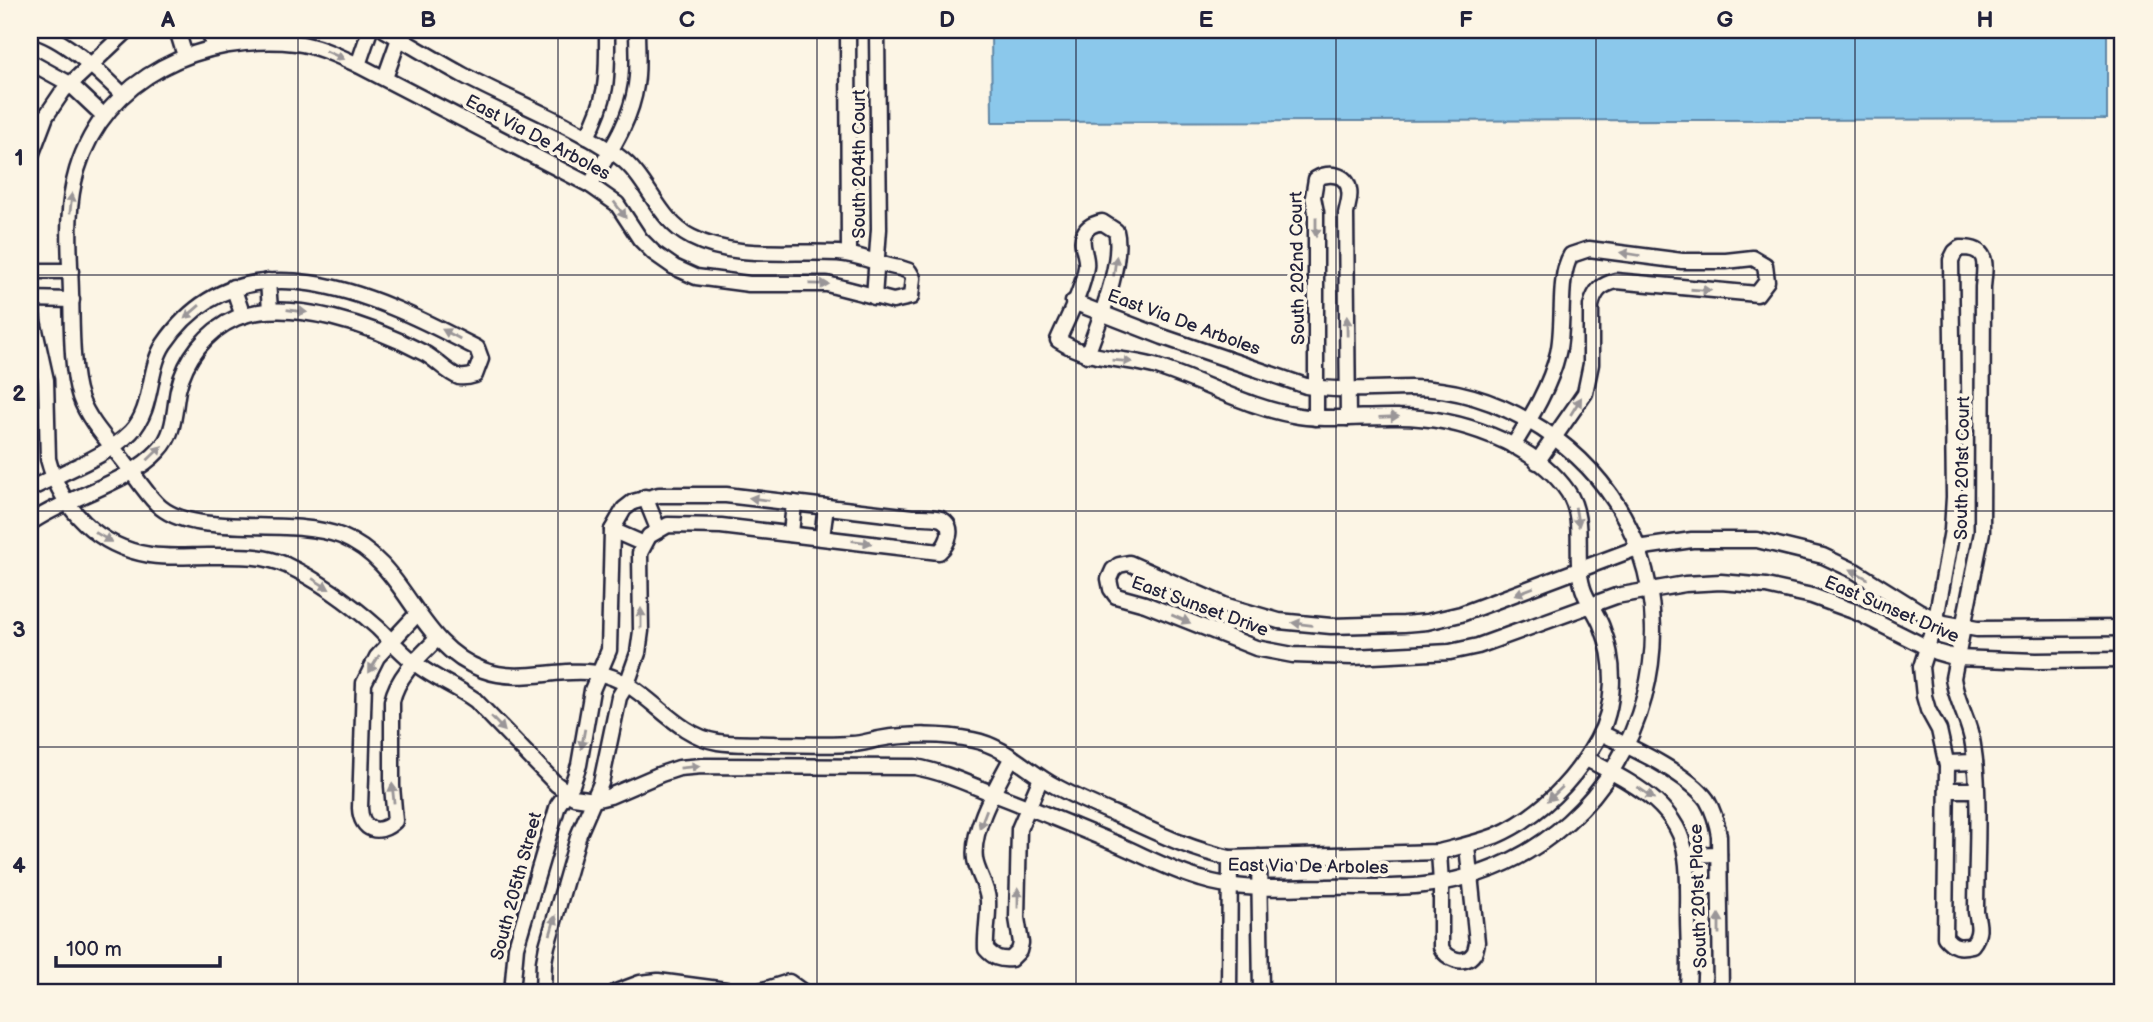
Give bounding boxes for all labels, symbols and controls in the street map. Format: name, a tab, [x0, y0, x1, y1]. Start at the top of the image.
text: A	[160, 6, 176, 34]
text: B	[420, 6, 436, 34]
text: C	[679, 6, 695, 34]
text: D	[939, 6, 955, 34]
text: E	[1199, 6, 1214, 34]
text: F	[1459, 6, 1473, 34]
text: G	[1717, 6, 1734, 34]
text: H	[1976, 6, 1994, 34]
one-way arrow	[325, 49, 345, 61]
street label: South 204th Court	[849, 89, 870, 238]
street label: East Via De Arboles	[462, 90, 614, 185]
text: 1	[14, 144, 24, 172]
street label: South 202nd Court	[1286, 191, 1309, 345]
one-way arrow	[65, 192, 76, 214]
one-way arrow	[612, 201, 627, 219]
one-way arrow	[1310, 216, 1322, 238]
one-way arrow	[1619, 248, 1641, 259]
one-way arrow	[1109, 255, 1120, 277]
one-way arrow	[809, 279, 831, 290]
street label: East Via De Arboles	[1105, 285, 1263, 360]
one-way arrow	[1690, 285, 1712, 296]
one-way arrow	[184, 305, 202, 320]
one-way arrow	[286, 306, 308, 317]
one-way arrow	[1341, 314, 1353, 336]
one-way arrow	[441, 328, 461, 340]
one-way arrow	[1111, 356, 1133, 367]
text: 2	[12, 380, 26, 408]
street label: South 201st Court	[1951, 395, 1974, 540]
one-way arrow	[1570, 397, 1583, 416]
one-way arrow	[1379, 411, 1401, 423]
one-way arrow	[146, 445, 163, 461]
one-way arrow	[747, 493, 769, 504]
one-way arrow	[1571, 506, 1582, 528]
one-way arrow	[94, 531, 113, 544]
one-way arrow	[851, 537, 873, 548]
one-way arrow	[1850, 568, 1869, 580]
street label: East Sunset Drive	[1128, 572, 1272, 641]
street label: East Sunset Drive	[1821, 572, 1963, 647]
one-way arrow	[311, 577, 331, 590]
one-way arrow	[1514, 585, 1535, 596]
one-way arrow	[635, 606, 647, 628]
one-way arrow	[1171, 614, 1192, 625]
text: 3	[12, 616, 26, 644]
one-way arrow	[1291, 619, 1313, 630]
one-way arrow	[367, 655, 380, 674]
one-way arrow	[489, 716, 506, 732]
one-way arrow	[577, 728, 588, 750]
one-way arrow	[679, 761, 701, 772]
one-way arrow	[387, 782, 398, 804]
one-way arrow	[1546, 786, 1564, 802]
one-way arrow	[1637, 786, 1655, 800]
street label: South 205th Street	[487, 809, 546, 962]
one-way arrow	[978, 809, 989, 830]
street label: South 201st Place	[1685, 823, 1712, 969]
text: 4	[12, 852, 26, 880]
street label: East Via De Arboles	[1227, 855, 1389, 878]
one-way arrow	[1012, 887, 1023, 909]
one-way arrow	[1713, 913, 1725, 935]
one-way arrow	[549, 914, 559, 935]
scale bar	[56, 924, 220, 968]
text: 100 m	[66, 937, 122, 962]

